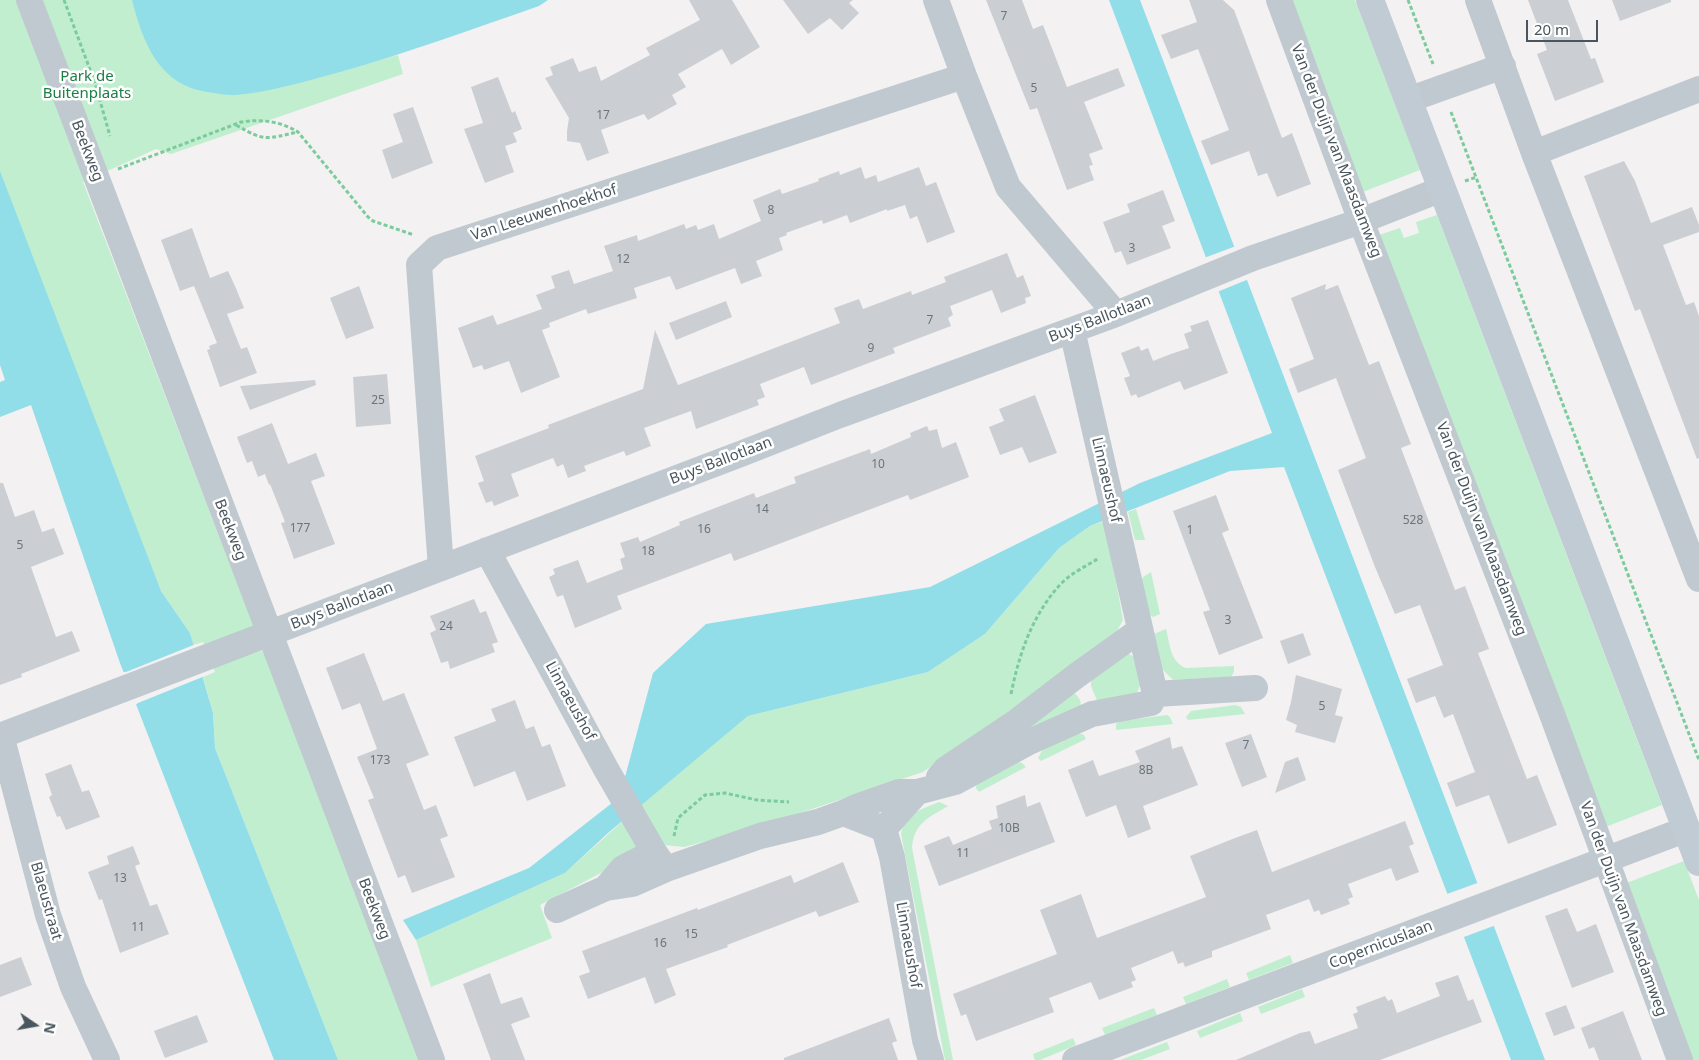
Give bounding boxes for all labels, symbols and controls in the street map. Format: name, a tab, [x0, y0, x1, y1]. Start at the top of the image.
house number: 7	[1001, 10, 1007, 24]
scale bar	[1529, 10, 1602, 42]
text: 20 m	[1534, 19, 1569, 39]
street label: Van der Duijn van Maasdamweg	[1287, 42, 1385, 260]
park label: Park de Buitenplaats	[43, 68, 131, 103]
house number: 5	[1031, 82, 1037, 96]
house number: 17	[596, 109, 610, 123]
street label: Beekweg	[67, 118, 107, 184]
street label: Van Leeuwenhoekhof	[469, 181, 619, 245]
house number: 8	[768, 204, 774, 218]
house number: 3	[1129, 242, 1135, 256]
house number: 12	[616, 253, 630, 267]
street label: Buys Ballotlaan	[1046, 291, 1154, 347]
house number: 7	[927, 314, 933, 328]
house number: 9	[868, 342, 874, 356]
house number: 25	[371, 394, 385, 408]
street label: Van der Duijn van Maasdamweg	[1432, 420, 1530, 638]
street label: Buys Ballotlaan	[667, 433, 775, 489]
street label: Linnaeushof	[1087, 436, 1125, 524]
house number: 10	[871, 458, 885, 472]
street label: Beekweg	[210, 497, 250, 563]
house number: 14	[755, 503, 769, 517]
house number: 528	[1403, 514, 1423, 528]
house number: 177	[290, 522, 310, 536]
house number: 16	[697, 523, 711, 537]
house number: 1	[1187, 524, 1193, 538]
house number: 5	[17, 539, 23, 553]
house number: 18	[641, 545, 655, 559]
street label: Buys Ballotlaan	[288, 578, 396, 634]
house number: 3	[1225, 614, 1231, 628]
house number: 24	[439, 620, 453, 634]
street label: Linnaeushof	[541, 659, 599, 743]
house number: 5	[1319, 700, 1325, 714]
house number: 7	[1243, 739, 1249, 753]
house number: 173	[370, 754, 390, 768]
house number: 8B	[1139, 764, 1153, 778]
street label: Van der Duijn van Maasdamweg	[1576, 799, 1670, 1019]
house number: 10B	[998, 822, 1020, 836]
house number: 11	[956, 847, 970, 861]
street label: Blaeustraat	[26, 860, 66, 942]
house number: 13	[113, 872, 127, 886]
street label: Beekweg	[354, 876, 394, 942]
street label: Linnaeushof	[892, 901, 924, 989]
street label: Copernicuslaan	[1327, 917, 1435, 973]
house number: 11	[131, 921, 145, 935]
house number: 15	[684, 928, 698, 942]
house number: 16	[653, 937, 667, 951]
north arrow	[10, 1000, 60, 1050]
text: N	[40, 1021, 61, 1036]

